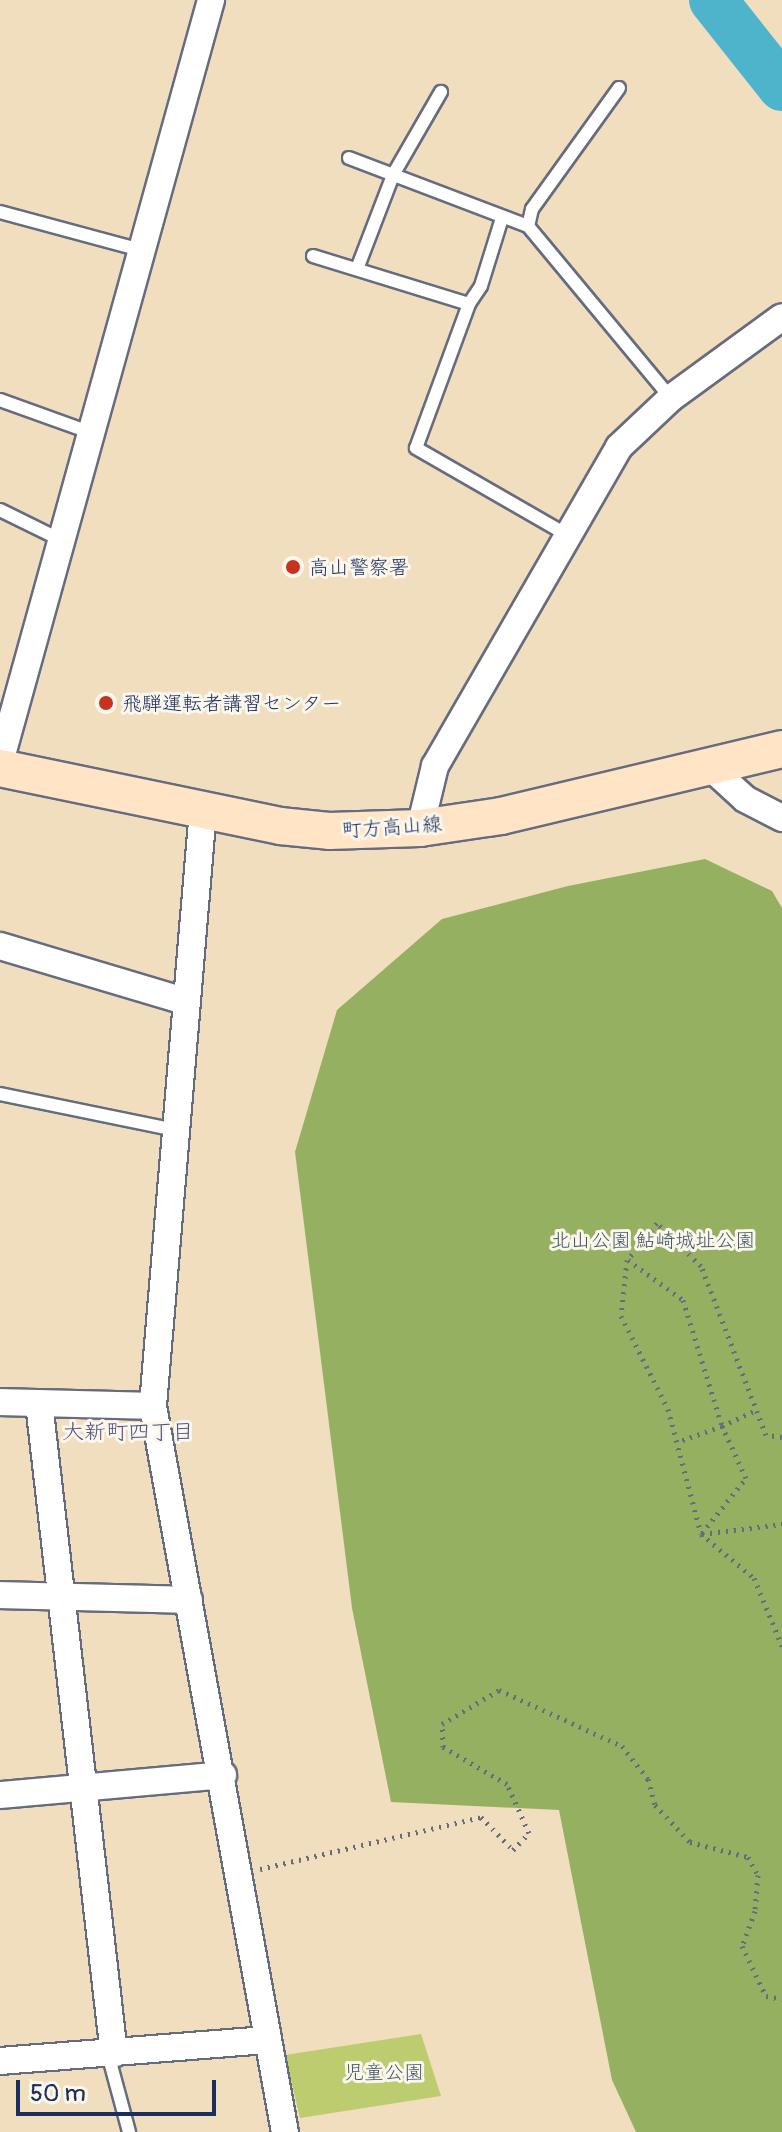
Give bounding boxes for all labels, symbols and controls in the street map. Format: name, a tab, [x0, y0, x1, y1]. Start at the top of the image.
place label: 高山警察署	[309, 555, 409, 579]
marker: 高山警察署	[284, 558, 302, 576]
place label: 飛騨運転者講習センター	[122, 691, 342, 715]
marker: 飛騨運転者講習センター	[97, 694, 115, 712]
street label: 町方高山線	[341, 812, 443, 842]
park label: 北山公園 鮎崎城址公園	[551, 1228, 755, 1252]
district label: 大新町四丁目	[62, 1420, 194, 1446]
park label: 児童公園	[344, 2060, 424, 2084]
scale bar	[20, 2064, 220, 2114]
text: 50 m	[30, 2079, 86, 2108]

